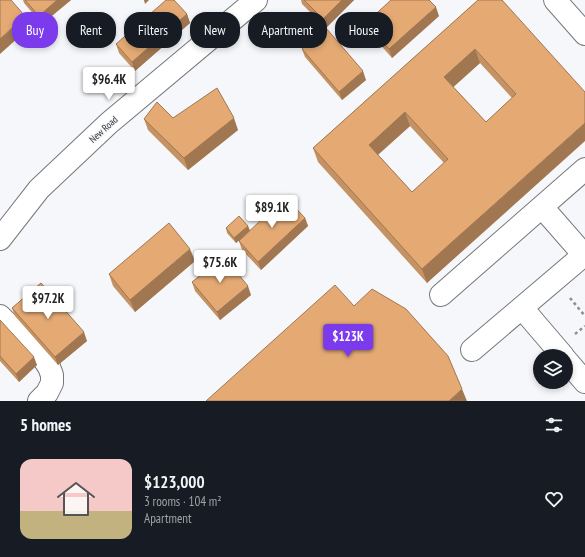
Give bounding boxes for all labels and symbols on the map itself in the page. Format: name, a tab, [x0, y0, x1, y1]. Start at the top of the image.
pin: $96.4K	[76, 67, 142, 101]
street label: New Road	[86, 113, 120, 146]
pin: $89.1K	[239, 195, 305, 229]
pin: $75.6K	[187, 250, 253, 284]
pin: $97.2K	[15, 286, 81, 320]
pin: $123K	[320, 324, 376, 358]

